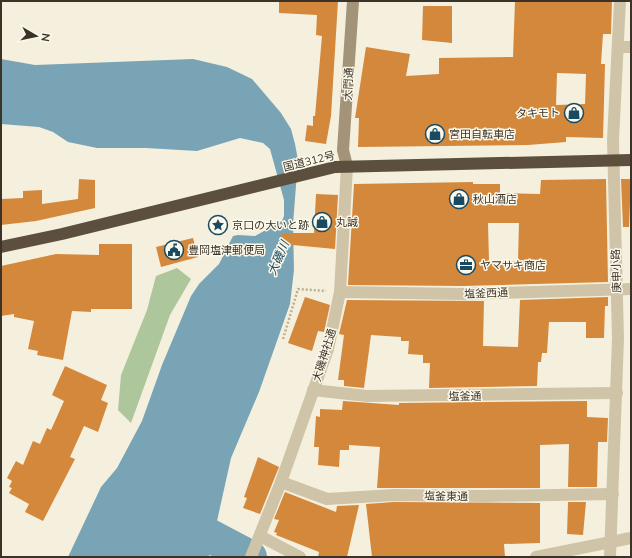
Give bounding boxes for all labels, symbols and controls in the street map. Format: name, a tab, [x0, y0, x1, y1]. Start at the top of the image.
north arrow	[16, 16, 56, 56]
text: N	[38, 32, 53, 43]
street label: 大門通	[340, 67, 356, 101]
shop icon: タキモト	[563, 102, 585, 124]
place label: タキモト	[516, 106, 560, 120]
shop icon: 宮田自転車店	[424, 123, 446, 145]
place label: 宮田自転車店	[449, 127, 515, 141]
street label: 国道312号	[282, 148, 336, 174]
shop icon: 秋山酒店	[448, 188, 470, 210]
place label: 秋山酒店	[473, 192, 517, 206]
shop icon: 丸誠	[311, 211, 333, 233]
place icon: 京口の大いと跡	[207, 214, 229, 236]
place label: 丸誠	[336, 215, 358, 229]
place label: 京口の大いと跡	[232, 218, 309, 232]
water label: 大磯川	[264, 237, 293, 278]
public building icon: 豊岡塩津郵便局	[163, 239, 185, 261]
place label: 豊岡塩津郵便局	[188, 243, 265, 257]
street label: 庚申小路	[608, 249, 624, 293]
office icon: ヤマサキ商店	[455, 254, 477, 276]
place label: ヤマサキ商店	[480, 258, 546, 272]
street label: 塩釜西通	[464, 285, 508, 301]
street label: 大磯神社通	[309, 327, 339, 383]
street label: 塩釜通	[448, 389, 482, 403]
street label: 塩釜東通	[424, 489, 468, 503]

